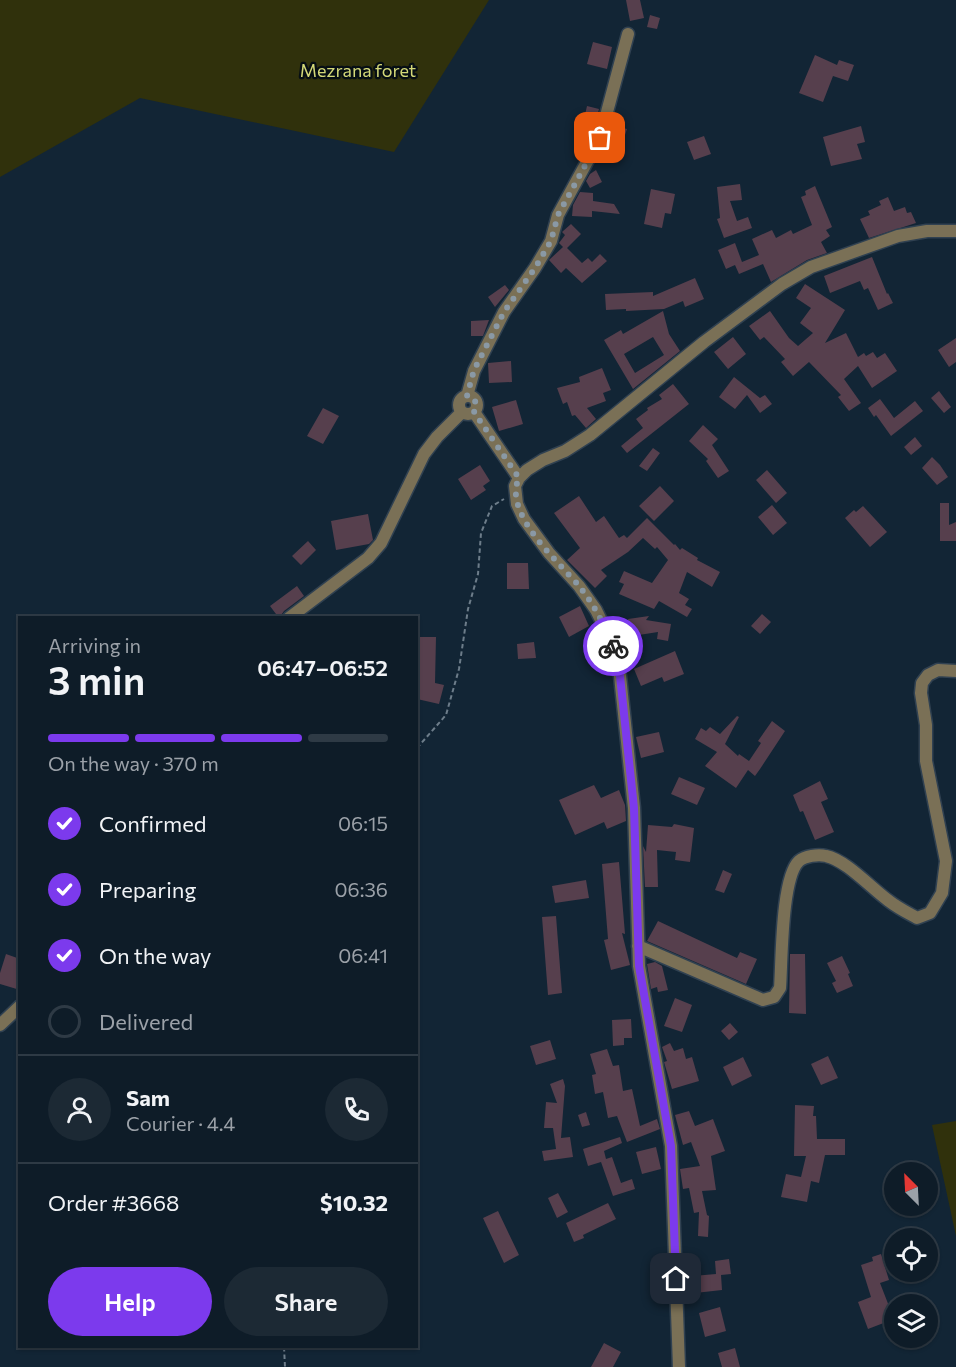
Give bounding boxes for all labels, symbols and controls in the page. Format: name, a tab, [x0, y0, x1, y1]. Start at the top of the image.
park label: Mezrana foret	[300, 59, 416, 81]
pin	[574, 112, 625, 163]
icon: bag	[583, 121, 616, 154]
courier	[583, 616, 643, 676]
icon: bike	[597, 630, 630, 663]
text: Arriving in	[48, 633, 141, 657]
text: 06:47–06:52	[257, 654, 388, 681]
text: 3 min	[48, 655, 145, 703]
text: On the way · 370 m	[48, 751, 219, 775]
icon: check	[48, 807, 81, 840]
text: Confirmed	[99, 810, 206, 837]
text: 06:15	[338, 811, 388, 835]
icon: check	[48, 873, 81, 906]
text: Preparing	[99, 876, 196, 903]
text: 06:36	[335, 877, 388, 901]
icon: check	[48, 939, 81, 972]
text: On the way	[99, 942, 211, 969]
text: 06:41	[338, 943, 388, 967]
text: Delivered	[99, 1008, 193, 1035]
button: person	[48, 1078, 111, 1141]
button: phone	[325, 1078, 388, 1141]
text: Sam	[126, 1084, 170, 1111]
text: Courier · 4.4	[126, 1111, 235, 1135]
north arrow	[884, 1162, 938, 1216]
map controls	[884, 1162, 938, 1348]
text: Order #3668	[48, 1189, 179, 1216]
text: $10.32	[320, 1189, 388, 1216]
button: locate	[884, 1228, 938, 1282]
pin	[650, 1253, 701, 1304]
icon: home	[659, 1262, 692, 1295]
button: Help	[48, 1267, 212, 1336]
button: Share	[224, 1267, 388, 1336]
button: layers	[884, 1294, 938, 1348]

